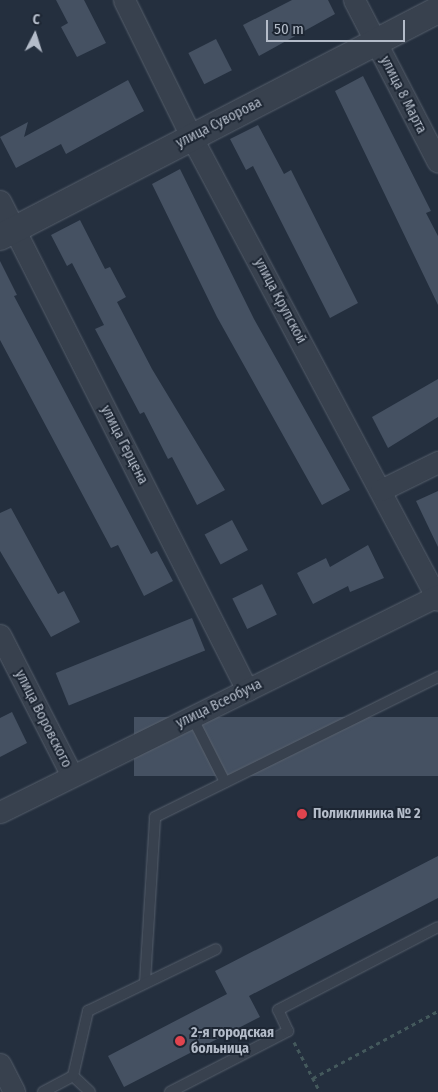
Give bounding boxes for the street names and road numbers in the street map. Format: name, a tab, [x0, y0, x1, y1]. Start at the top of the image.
street label: улица 8 Марта	[376, 53, 430, 137]
street label: улица Суворова	[173, 94, 265, 152]
street label: улица Крупской	[250, 255, 310, 347]
street label: улица Герцена	[97, 403, 151, 487]
street label: улица Воровского	[11, 667, 75, 771]
street label: улица Всеобуча	[173, 676, 265, 732]

